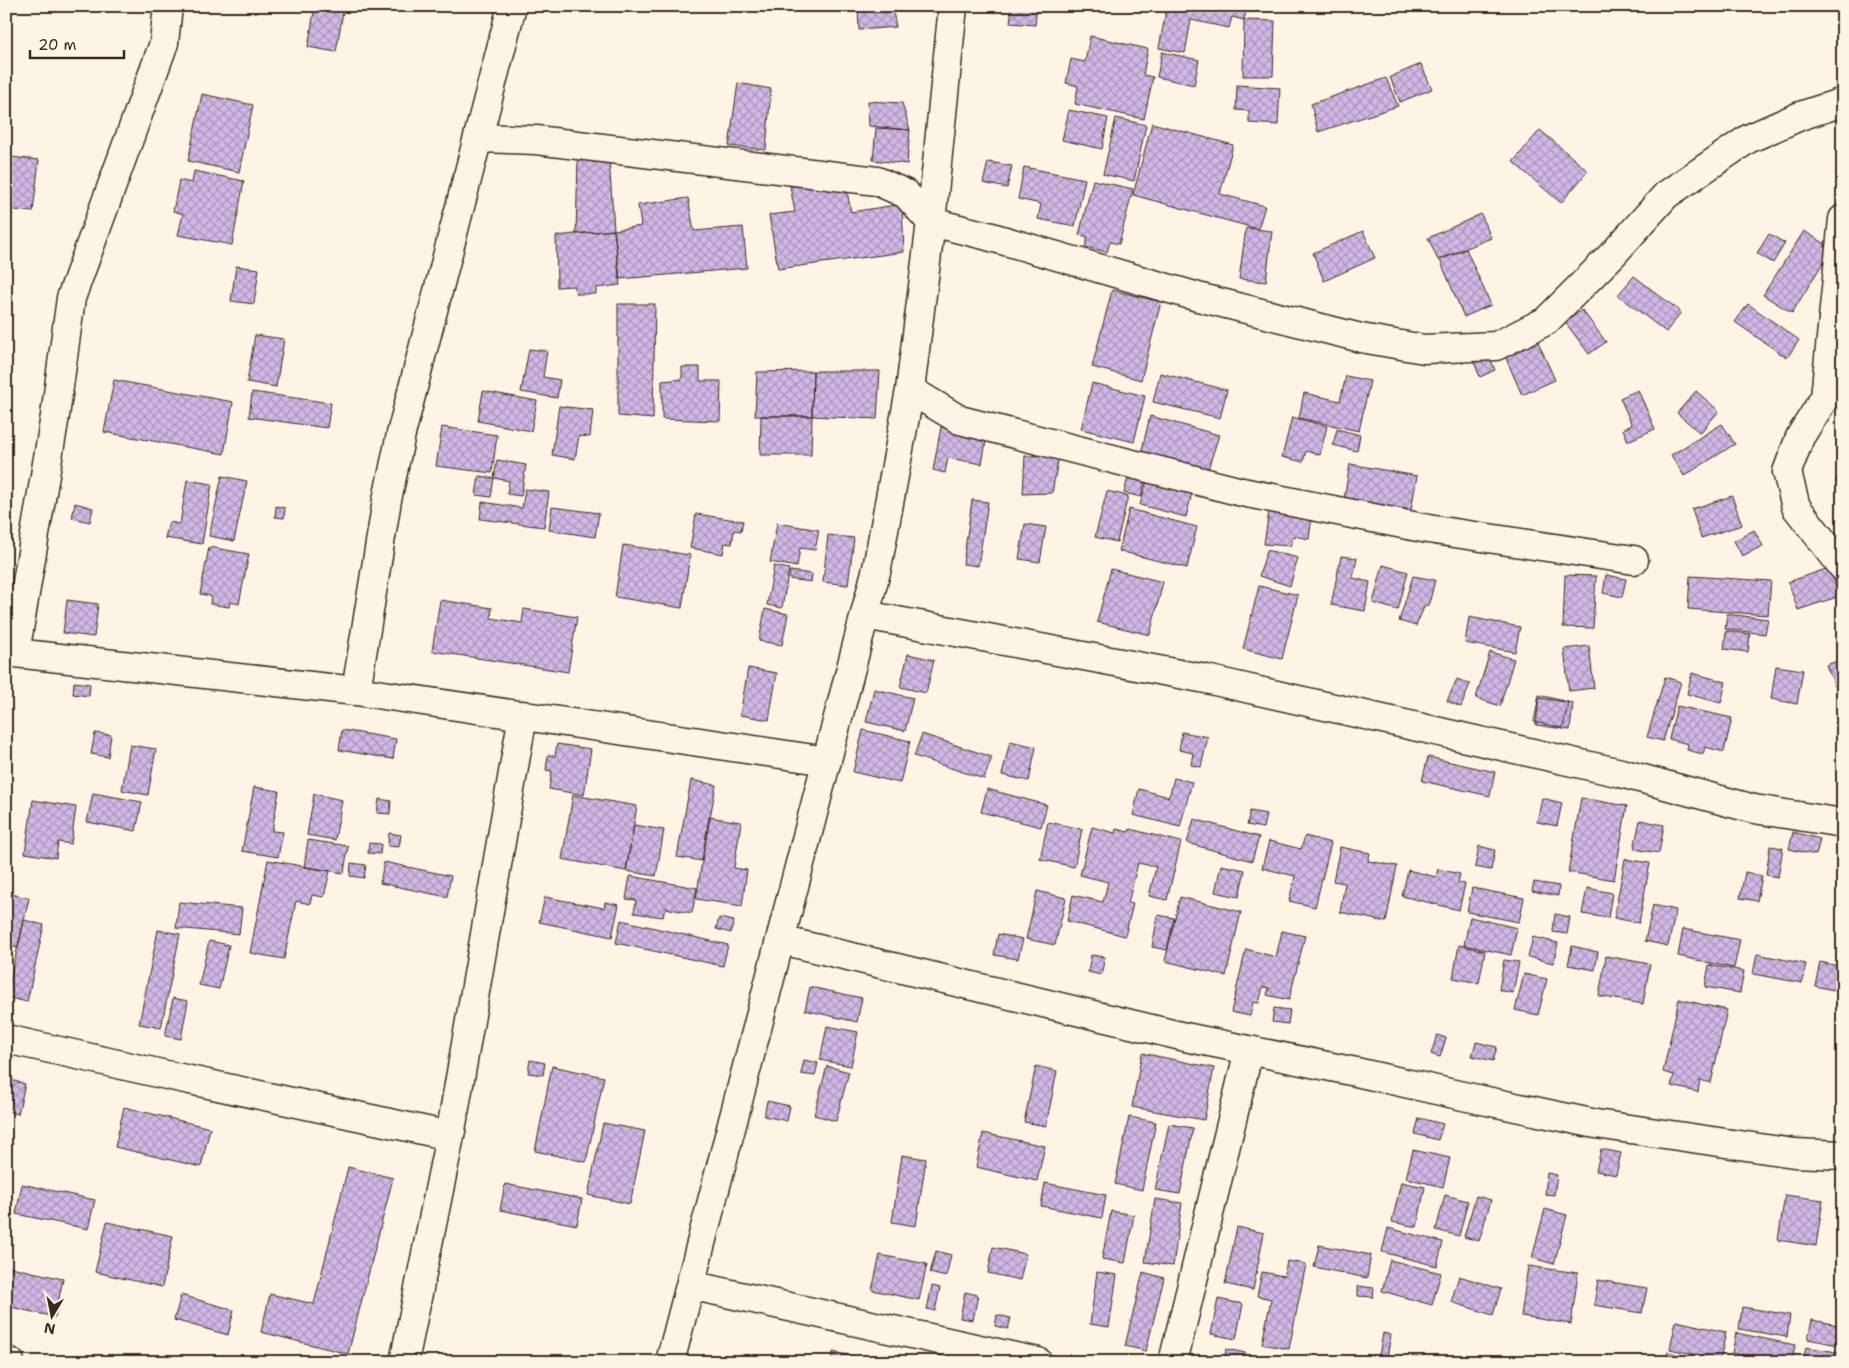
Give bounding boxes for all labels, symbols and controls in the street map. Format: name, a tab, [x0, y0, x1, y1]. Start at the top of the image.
scale bar	[30, 28, 124, 60]
text: 20 m	[38, 35, 77, 55]
north arrow	[28, 1290, 78, 1340]
text: N	[43, 1319, 57, 1339]

